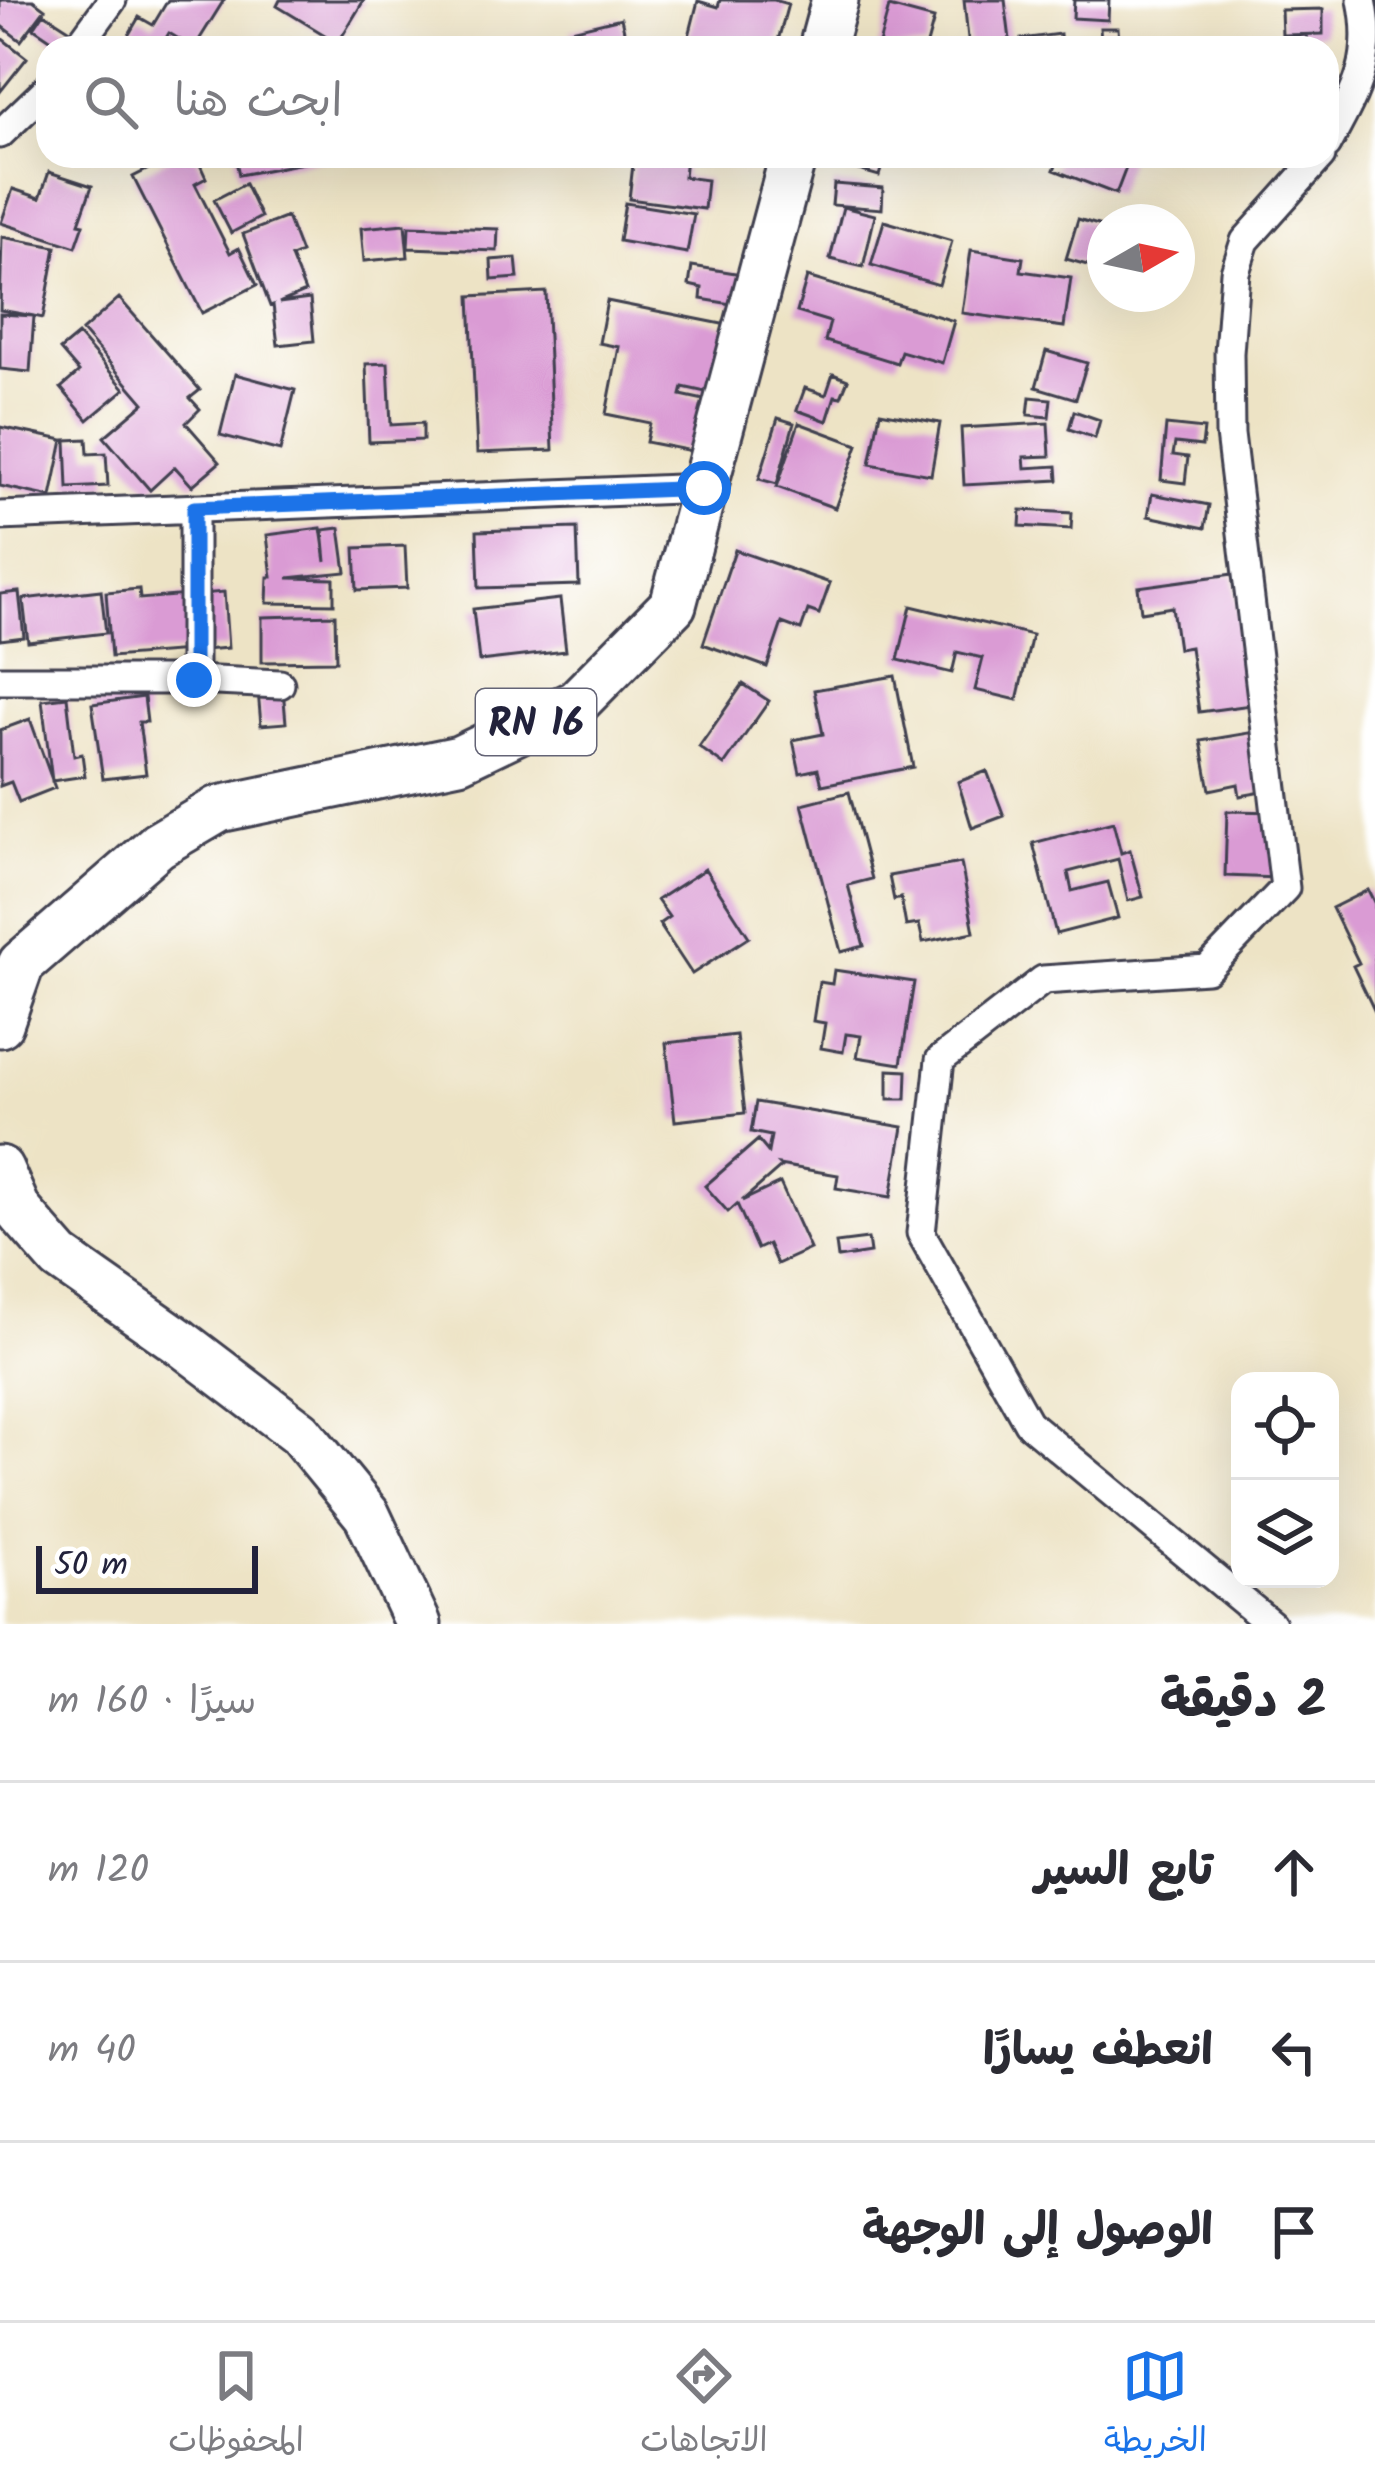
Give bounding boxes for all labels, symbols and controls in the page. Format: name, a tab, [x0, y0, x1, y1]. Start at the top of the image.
search box	[36, 36, 1339, 168]
text: ابحث هنا	[174, 67, 342, 139]
icon: search	[78, 69, 144, 135]
north arrow	[1087, 204, 1195, 312]
route start	[677, 461, 731, 515]
route end	[167, 653, 221, 707]
road number: RN 16	[476, 689, 596, 755]
map controls	[1231, 1372, 1339, 1588]
button: locate	[1231, 1372, 1339, 1480]
button: layers	[1231, 1480, 1339, 1588]
scale bar	[36, 1540, 258, 1593]
text: 50 m	[54, 1540, 128, 1593]
text: 2 دقيقة	[1160, 1662, 1327, 1743]
text: سيرًا · 160 m	[48, 1672, 257, 1734]
text: تابع السير	[1035, 1836, 1213, 1908]
icon: ahead	[1261, 1839, 1327, 1905]
text: 120 m	[48, 1841, 149, 1903]
text: انعطف يسارًا	[983, 2016, 1213, 2088]
icon: left	[1261, 2019, 1327, 2085]
text: 40 m	[48, 2021, 136, 2083]
text: الوصول إلى الوجهة	[862, 2196, 1213, 2268]
icon: arrive	[1261, 2199, 1327, 2265]
tab: المحفوظات	[168, 2343, 304, 2469]
tab: الاتجاهات	[640, 2343, 768, 2469]
tab: الخريطة	[1104, 2343, 1207, 2469]

